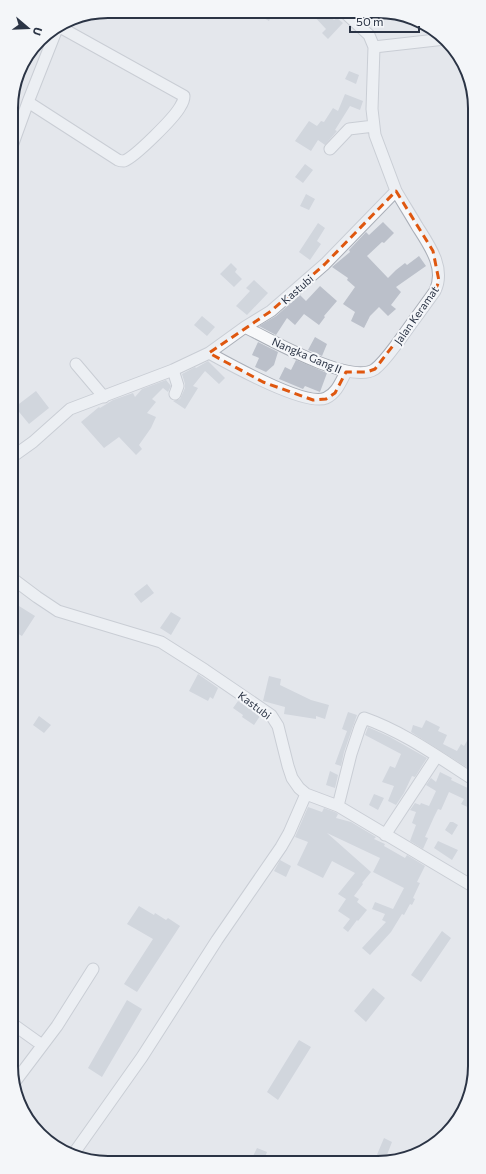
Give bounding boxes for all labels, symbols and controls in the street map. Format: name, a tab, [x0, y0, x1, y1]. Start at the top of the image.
north arrow	[8, 8, 48, 48]
scale bar	[350, 8, 419, 34]
text: 50 m	[356, 14, 384, 28]
text: U	[30, 26, 45, 37]
street label: Kastubi	[278, 271, 316, 306]
street label: Jalan Keramat	[391, 283, 442, 347]
street label: Nangka Gang II	[270, 334, 344, 376]
street label: Kastubi	[236, 688, 274, 722]

